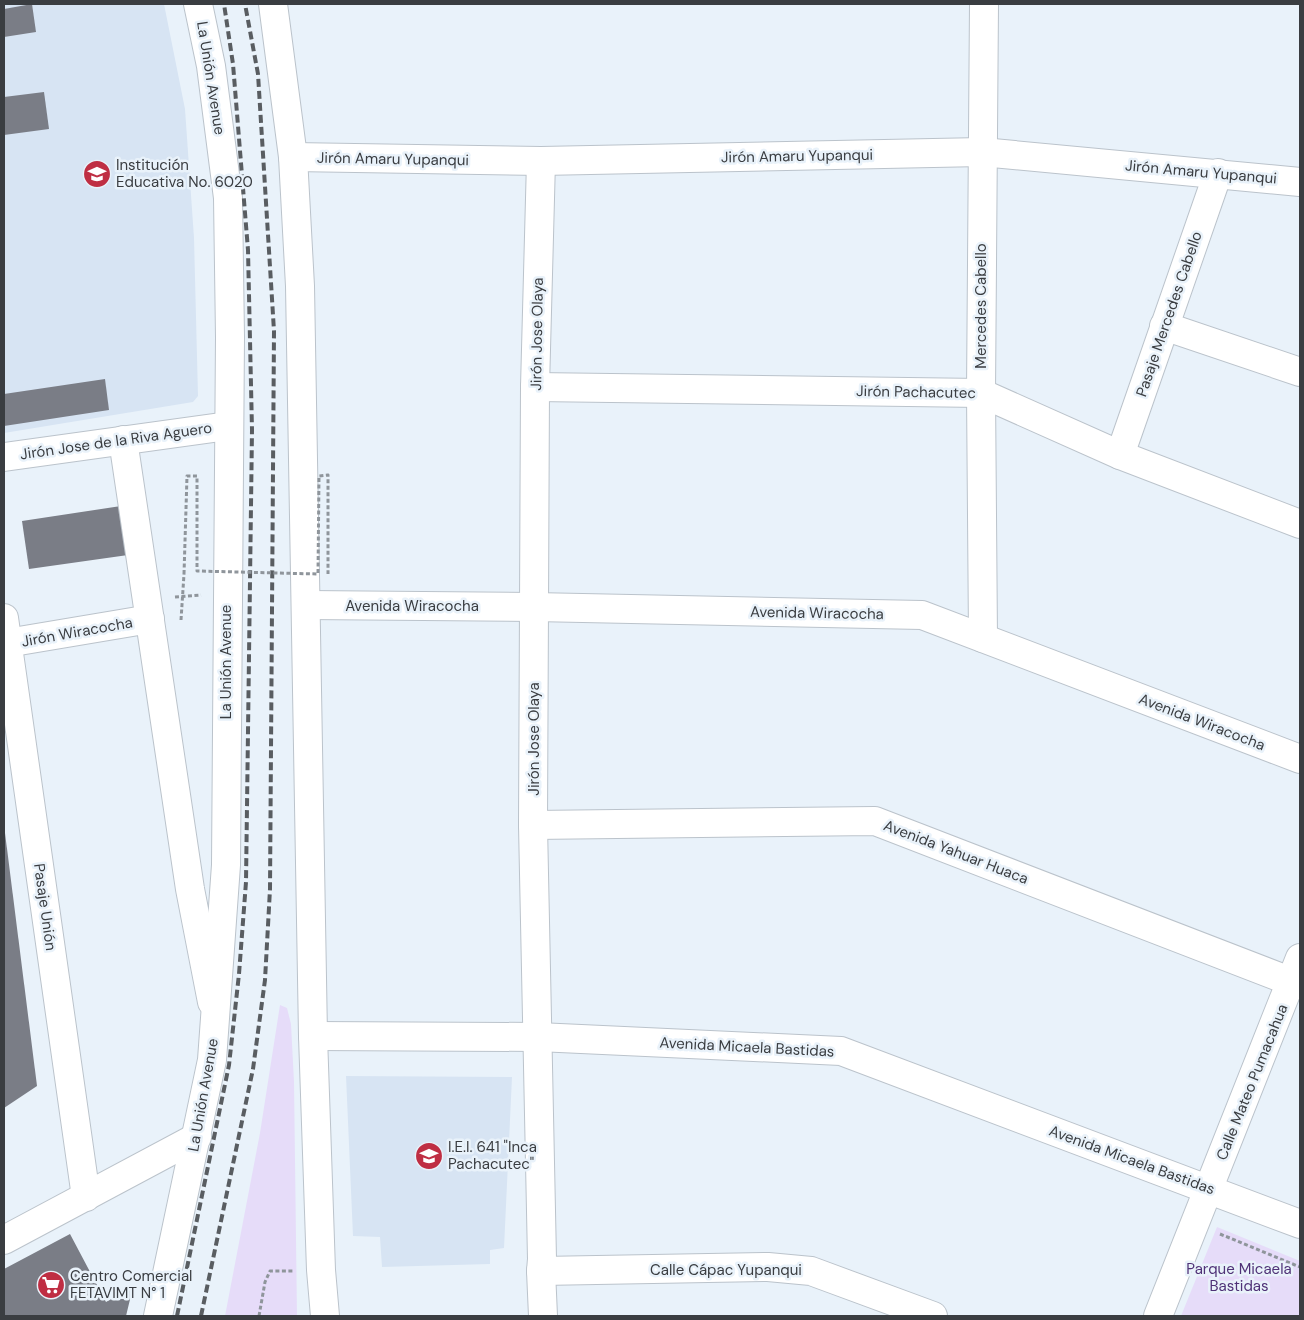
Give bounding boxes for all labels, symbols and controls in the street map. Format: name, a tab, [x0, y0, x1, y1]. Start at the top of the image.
street label: La Unión Avenue	[192, 20, 230, 136]
street label: Jirón Amaru Yupanqui	[721, 145, 873, 167]
street label: Jirón Amaru Yupanqui	[317, 148, 469, 170]
place label: Institución Educativa No. 6020	[116, 155, 253, 192]
street label: Jirón Amaru Yupanqui	[1124, 155, 1278, 189]
school or university icon: Institución Educativa No. 6020	[82, 159, 112, 189]
street label: Pasaje Mercedes Cabello	[1131, 229, 1207, 399]
street label: Mercedes Cabello	[971, 243, 991, 369]
street label: Jirón Jose Olaya	[526, 277, 548, 391]
street label: Jirón Pachacutec	[856, 381, 976, 403]
street label: Jirón Jose de la Riva Aguero	[19, 418, 213, 464]
street label: Avenida Wiracocha	[345, 596, 479, 616]
street label: Avenida Wiracocha	[750, 602, 884, 624]
street label: La Unión Avenue	[216, 605, 236, 719]
street label: Jirón Wiracocha	[20, 612, 134, 652]
street label: Jirón Jose Olaya	[524, 682, 544, 796]
street label: Avenida Wiracocha	[1136, 689, 1268, 755]
street label: Avenida Yahuar Huaca	[881, 815, 1031, 889]
street label: Pasaje Unión	[29, 862, 61, 952]
street label: Calle Mateo Pumacahua	[1212, 1001, 1292, 1163]
street label: Avenida Micaela Bastidas	[659, 1032, 835, 1062]
street label: La Unión Avenue	[183, 1037, 223, 1153]
street label: Avenida Micaela Bastidas	[1046, 1121, 1218, 1199]
place label: I.E.I. 641 "Inca Pachacutec"	[448, 1137, 537, 1174]
school or university icon: I.E.I. 641 "Inca Pachacutec"	[414, 1141, 444, 1171]
park label: Parque Micaela Bastidas	[1186, 1259, 1292, 1296]
street label: Calle Cápac Yupanqui	[650, 1260, 802, 1280]
place label: Centro Comercial FETAVIMT N° 1	[70, 1266, 192, 1303]
supermarket icon: Centro Comercial FETAVIMT N° 1	[36, 1270, 66, 1300]

